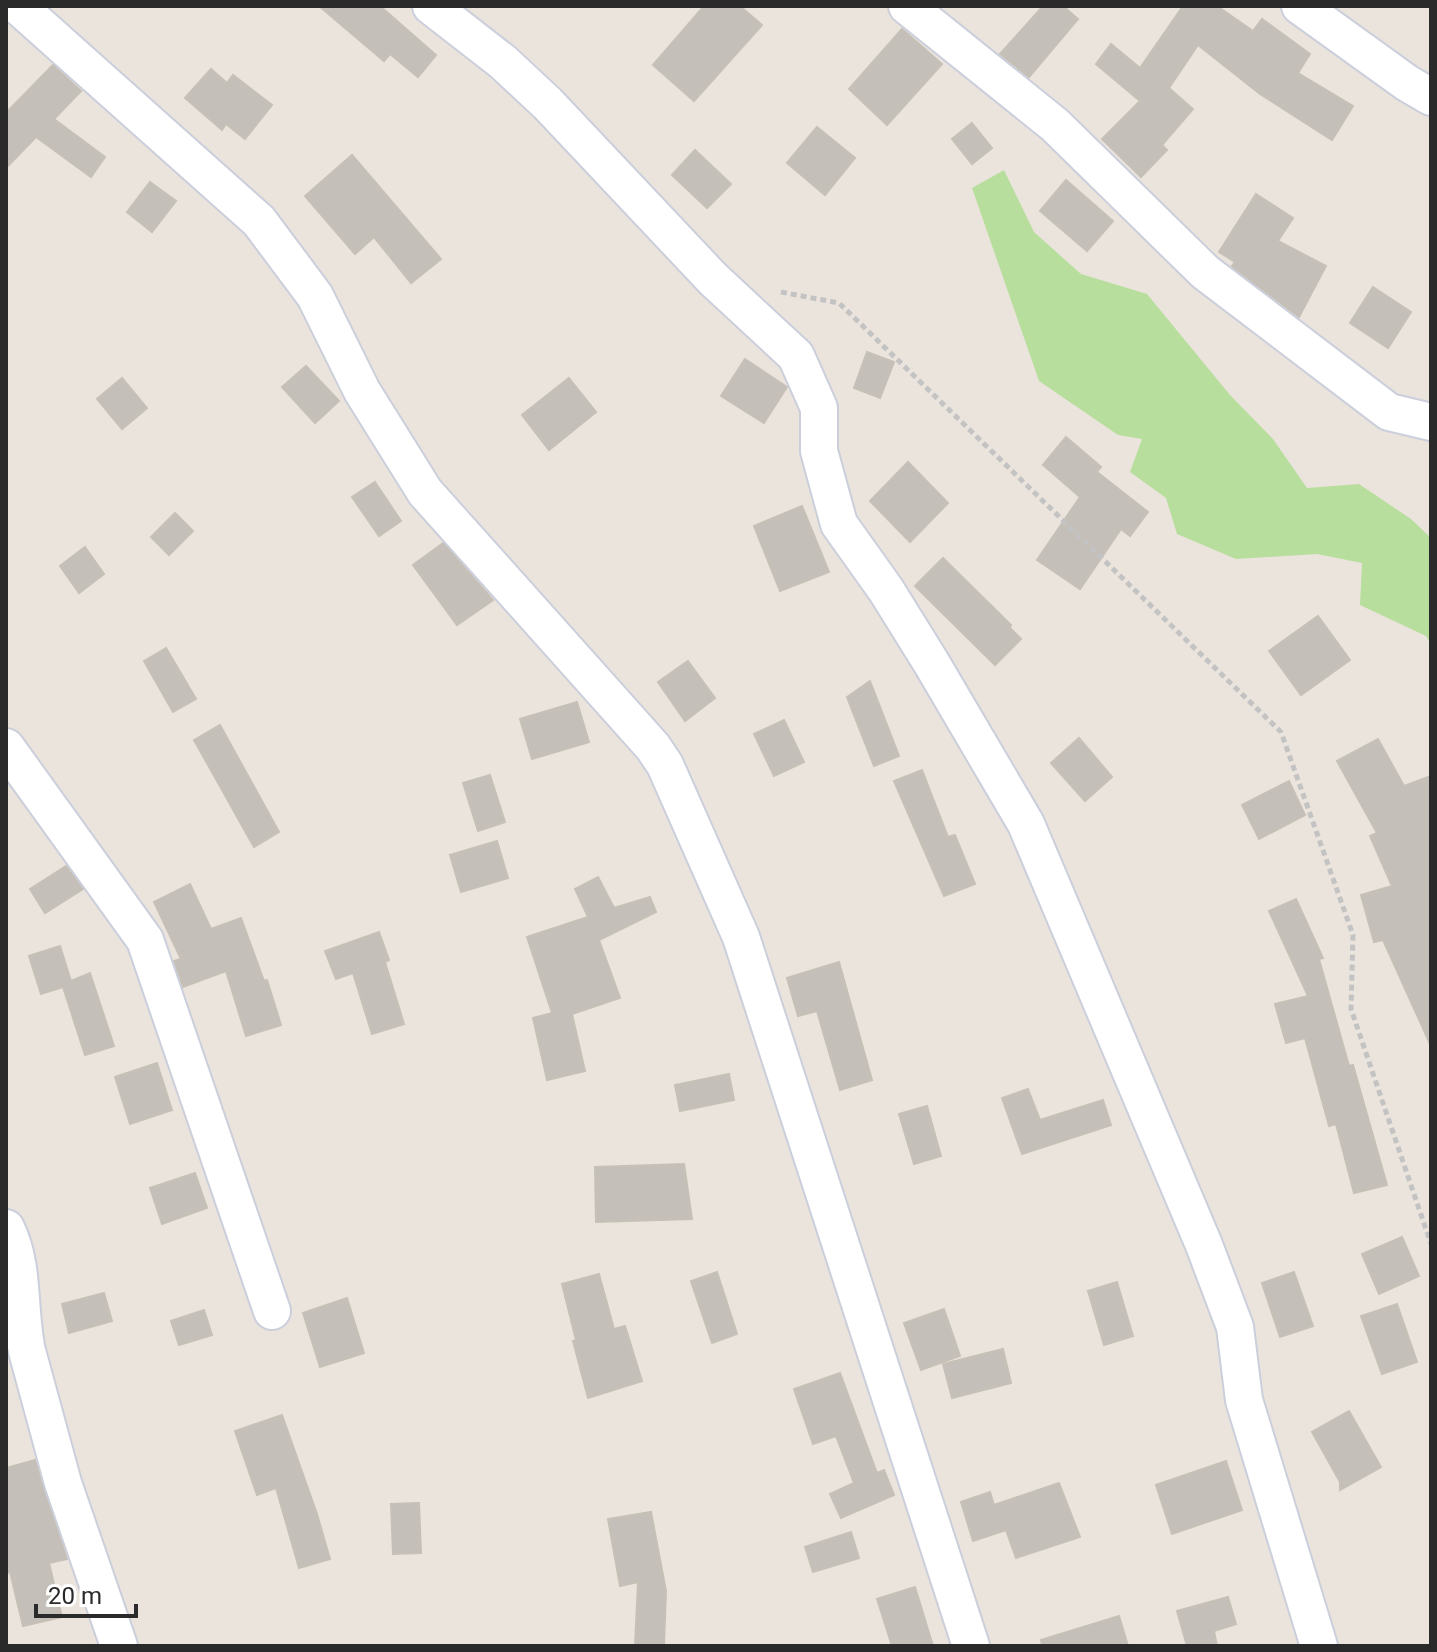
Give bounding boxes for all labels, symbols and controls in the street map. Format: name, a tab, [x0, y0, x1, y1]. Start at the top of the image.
scale bar	[36, 1568, 136, 1618]
text: 20 m	[48, 1582, 102, 1610]

